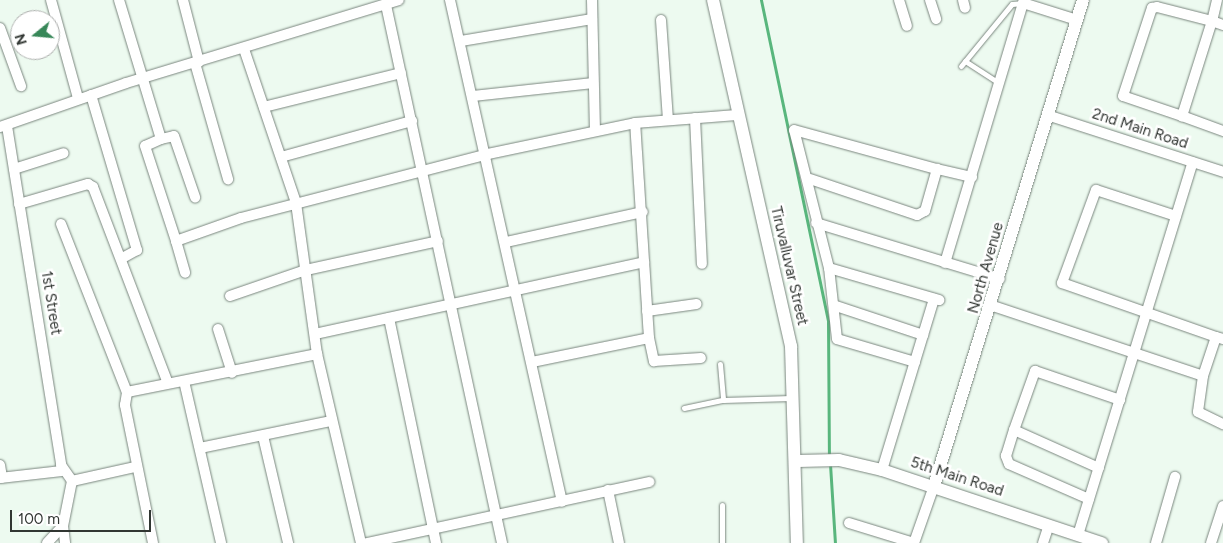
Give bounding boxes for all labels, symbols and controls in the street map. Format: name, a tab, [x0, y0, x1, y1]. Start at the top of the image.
north arrow	[10, 10, 60, 60]
text: N	[11, 32, 31, 47]
street label: 2nd Main Road	[1090, 105, 1190, 153]
street label: Tiruvalluvar Street	[767, 205, 811, 327]
street label: North Avenue	[964, 220, 1008, 316]
street label: 1st Street	[37, 270, 65, 336]
street label: 5th Main Road	[908, 453, 1006, 501]
scale bar	[12, 500, 154, 532]
text: 100 m	[18, 510, 60, 528]

